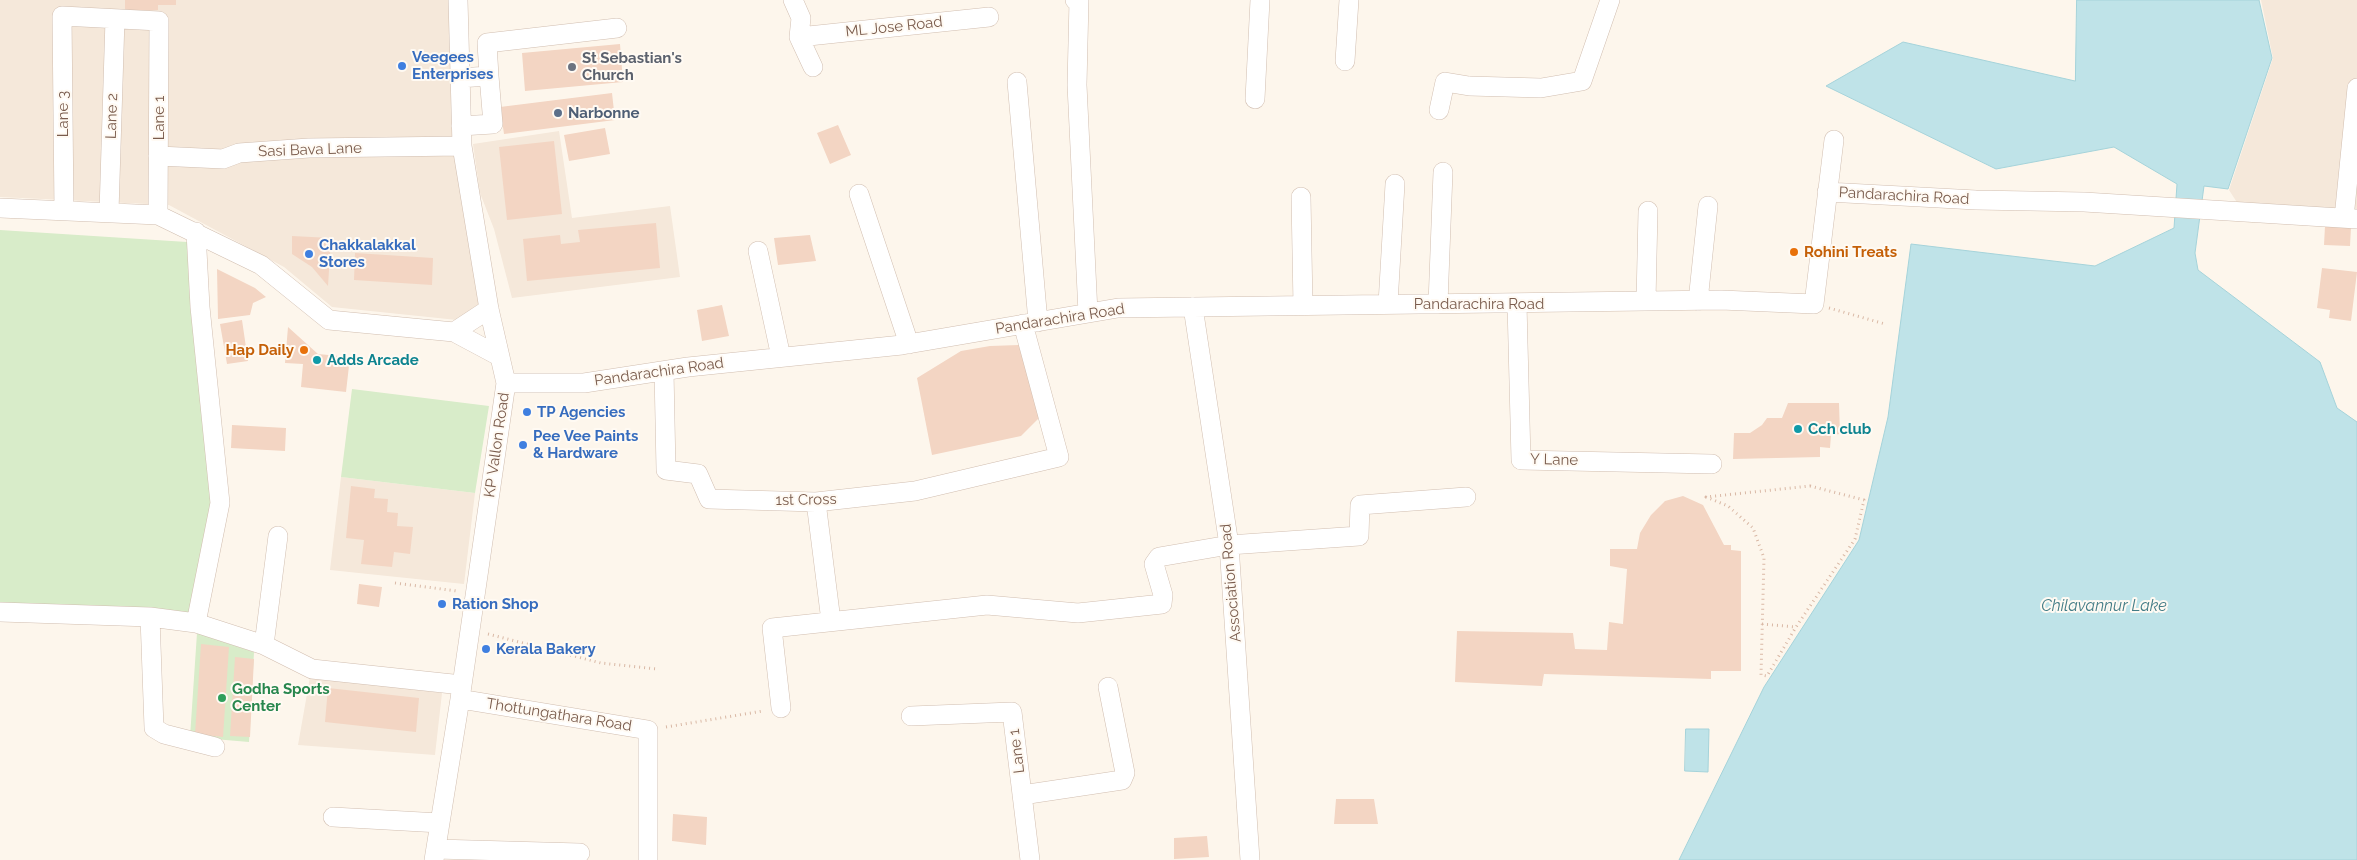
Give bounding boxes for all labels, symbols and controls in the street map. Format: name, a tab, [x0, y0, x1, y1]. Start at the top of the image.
street label: ML Jose Road	[845, 13, 943, 41]
place label: Veegees Enterprises	[412, 48, 493, 83]
place label: St Sebastian's Church	[582, 49, 682, 84]
marker: Veegees Enterprises	[396, 60, 408, 72]
marker: St Sebastian's Church	[566, 61, 578, 73]
street label: Lane 3	[54, 91, 72, 137]
street label: Lane 2	[102, 93, 122, 139]
street label: Lane 1	[150, 96, 168, 140]
place label: Narbonne	[568, 104, 639, 122]
marker: Narbonne	[552, 107, 564, 119]
street label: Sasi Bava Lane	[258, 139, 362, 161]
street label: Pandarachira Road	[1838, 184, 1970, 208]
place label: Chakkalakkal Stores	[319, 236, 416, 271]
place label: Rohini Treats	[1804, 243, 1897, 261]
marker: Rohini Treats	[1788, 246, 1800, 258]
marker: Chakkalakkal Stores	[303, 248, 315, 260]
street label: Pandarachira Road	[1414, 295, 1544, 313]
street label: Pandarachira Road	[994, 300, 1126, 338]
place label: Hap Daily	[226, 341, 294, 359]
marker: Hap Daily	[298, 344, 310, 356]
place label: Adds Arcade	[327, 351, 419, 369]
marker: Adds Arcade	[311, 354, 323, 366]
street label: Pandarachira Road	[593, 354, 725, 390]
street label: KP Vallon Road	[481, 391, 513, 499]
place label: TP Agencies	[537, 403, 625, 421]
marker: TP Agencies	[521, 406, 533, 418]
place label: Cch club	[1808, 420, 1871, 438]
marker: Cch club	[1792, 423, 1804, 435]
place label: Pee Vee Paints & Hardware	[533, 427, 638, 462]
marker: Pee Vee Paints & Hardware	[517, 439, 529, 451]
street label: Y Lane	[1530, 451, 1578, 469]
street label: 1st Cross	[775, 490, 837, 510]
street label: Association Road	[1217, 523, 1245, 643]
place label: Ration Shop	[452, 595, 539, 613]
water label: Chilavannur Lake	[2041, 596, 2167, 616]
marker: Ration Shop	[436, 598, 448, 610]
place label: Kerala Bakery	[496, 640, 596, 658]
marker: Kerala Bakery	[480, 643, 492, 655]
place label: Godha Sports Center	[232, 680, 330, 715]
marker: Godha Sports Center	[216, 692, 228, 704]
street label: Thottungathara Road	[485, 695, 633, 735]
street label: Lane 1	[1005, 728, 1029, 774]

